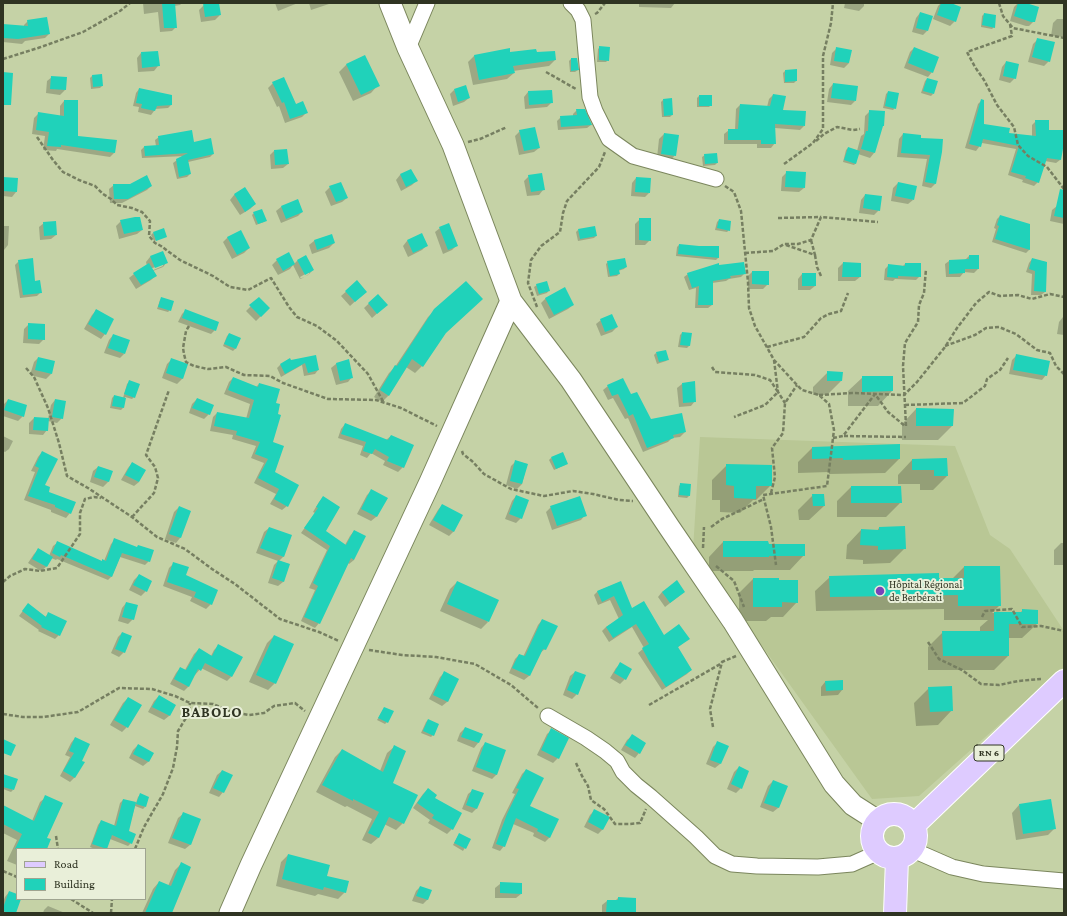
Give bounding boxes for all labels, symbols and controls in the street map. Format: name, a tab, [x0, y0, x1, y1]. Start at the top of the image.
place label: Hôpital Régional de Berbérati	[889, 578, 962, 604]
marker: Hôpital Régional de Berbérati	[874, 585, 886, 597]
district label: BABOLO	[181, 703, 243, 721]
road number: RN 6	[974, 745, 1004, 761]
legend	[16, 848, 146, 900]
text: Road	[54, 857, 78, 871]
text: Building	[54, 877, 95, 891]

